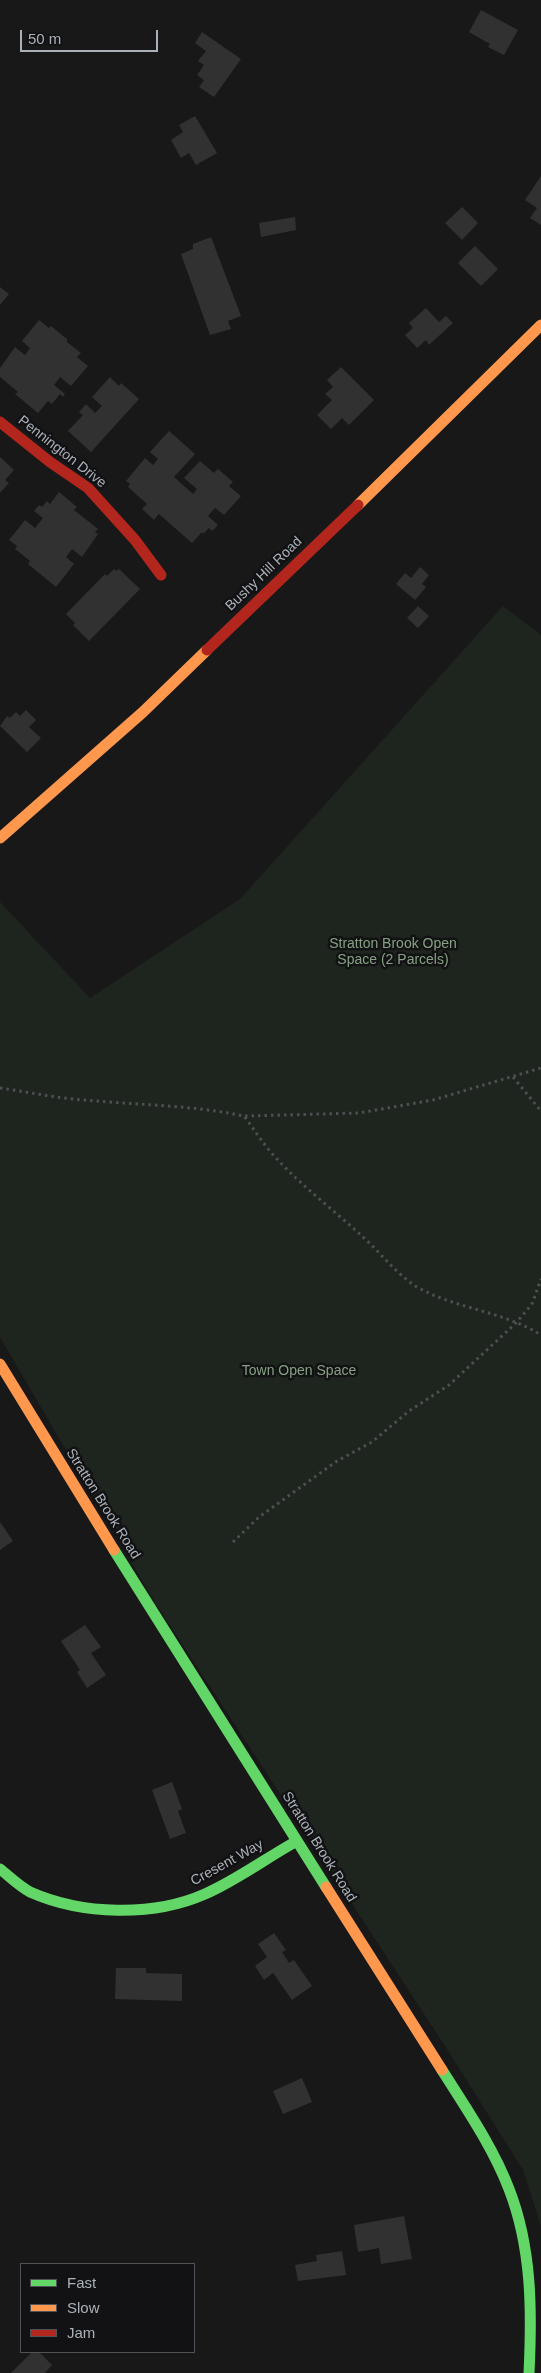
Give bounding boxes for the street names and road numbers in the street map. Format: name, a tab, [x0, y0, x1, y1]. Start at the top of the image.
street label: Pennington Drive	[15, 412, 109, 492]
street label: Bushy Hill Road	[222, 533, 306, 615]
street label: Stratton Brook Road	[62, 1446, 144, 1562]
street label: Stratton Brook Road	[278, 1789, 360, 1905]
street label: Cresent Way	[188, 1836, 266, 1890]

